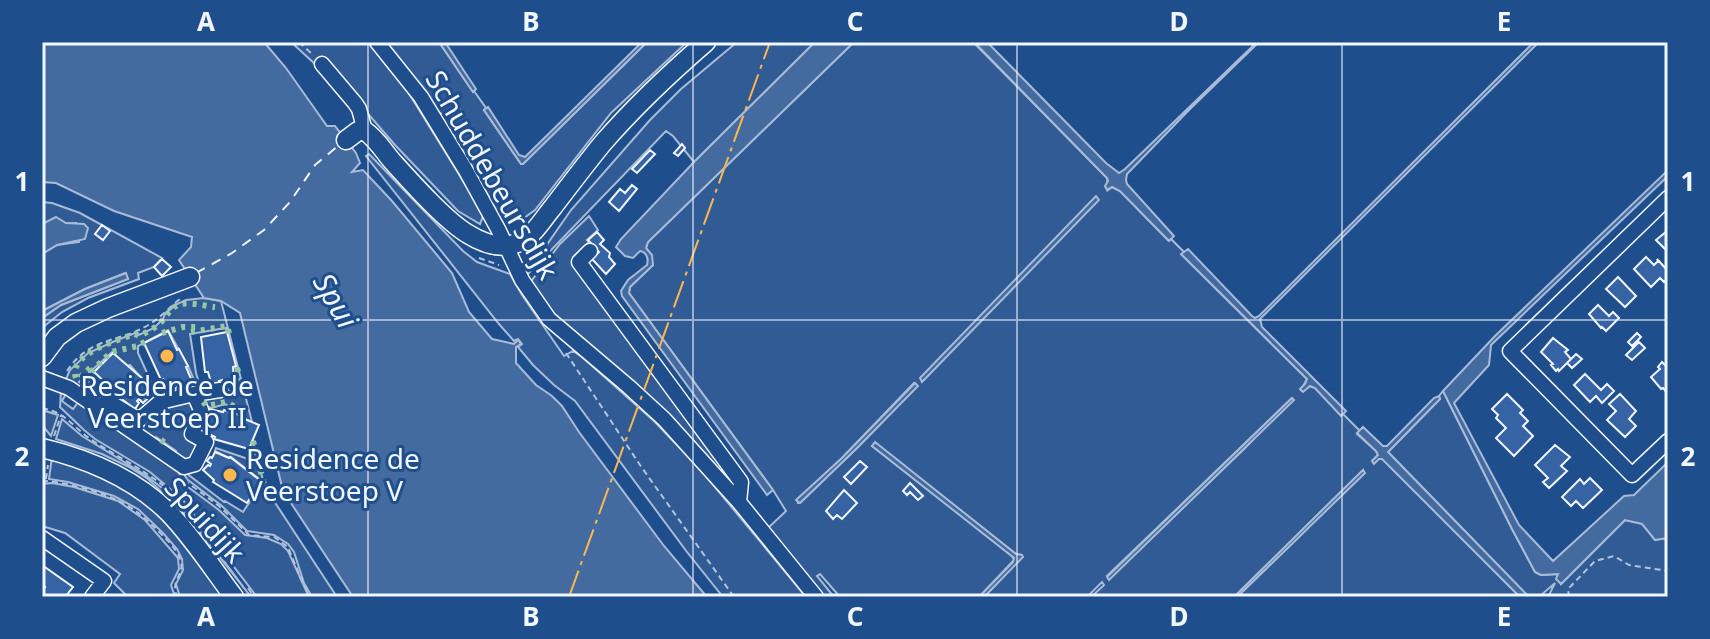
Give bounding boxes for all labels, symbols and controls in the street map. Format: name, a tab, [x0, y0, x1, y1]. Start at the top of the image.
text: A	[197, 3, 215, 39]
text: B	[522, 3, 540, 39]
text: C	[847, 3, 863, 39]
text: D	[1169, 3, 1189, 39]
text: E	[1497, 3, 1511, 39]
street label: Schuddebeursdijk	[418, 63, 568, 286]
text: 1	[15, 163, 29, 199]
text: 1	[1681, 163, 1695, 199]
water label: Spui	[304, 265, 369, 337]
marker: Residence de Veerstoep II	[158, 347, 176, 365]
place label: Residence de Veerstoep II	[80, 366, 254, 436]
text: 2	[15, 438, 30, 474]
text: 2	[1681, 438, 1696, 474]
place label: Residence de Veerstoep V	[246, 439, 420, 509]
marker: Residence de Veerstoep V	[221, 466, 239, 484]
street label: Spuidijk	[157, 468, 255, 571]
text: A	[197, 598, 215, 634]
text: B	[522, 598, 540, 634]
text: C	[847, 598, 863, 634]
text: D	[1169, 598, 1189, 634]
text: E	[1497, 598, 1511, 634]

